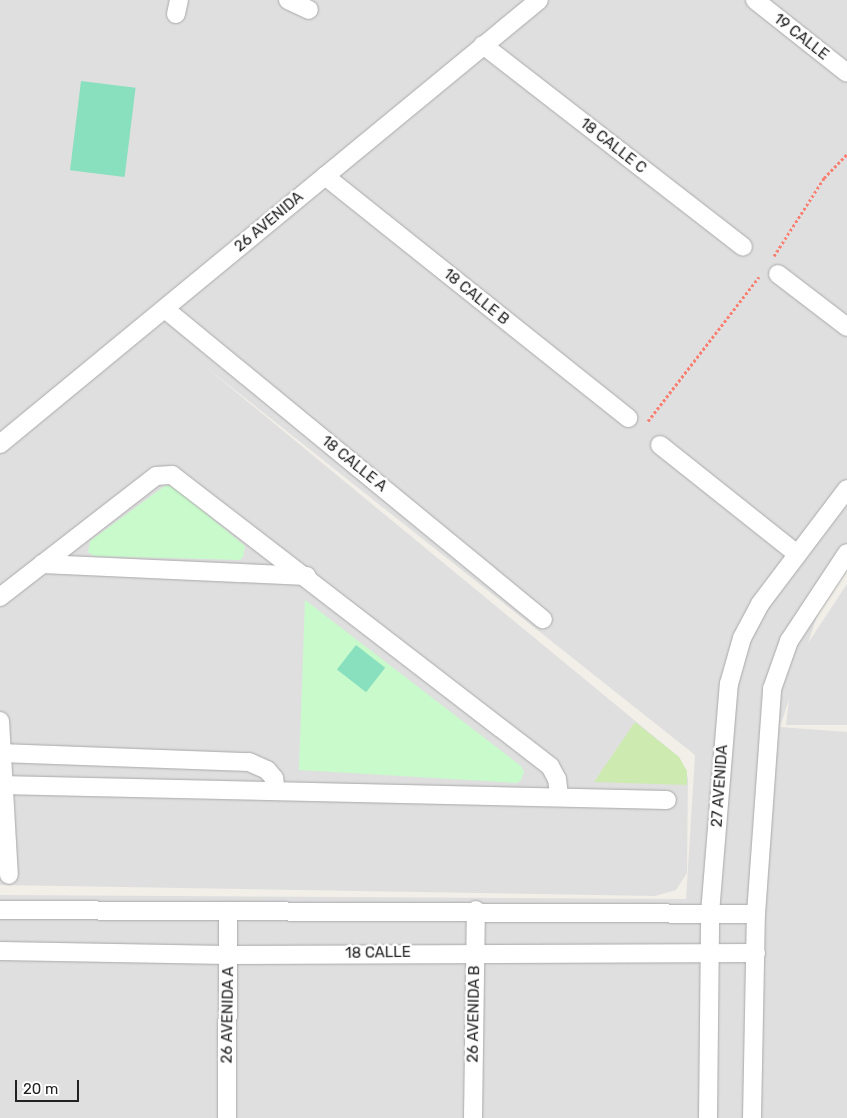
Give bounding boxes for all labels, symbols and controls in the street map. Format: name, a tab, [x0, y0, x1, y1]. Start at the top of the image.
street label: 19 CALLE	[770, 10, 832, 64]
street label: 18 CALLE C	[576, 115, 650, 177]
street label: 26 AVENIDA	[231, 188, 307, 256]
street label: 18 CALLE B	[440, 265, 512, 329]
street label: 18 CALLE A	[318, 432, 390, 496]
street label: 27 AVENIDA	[708, 744, 732, 828]
street label: 18 CALLE	[345, 943, 411, 963]
street label: 26 AVENIDA B	[464, 965, 484, 1063]
street label: 26 AVENIDA A	[218, 966, 238, 1064]
scale bar	[18, 1070, 81, 1102]
text: 20 m	[23, 1080, 58, 1098]

